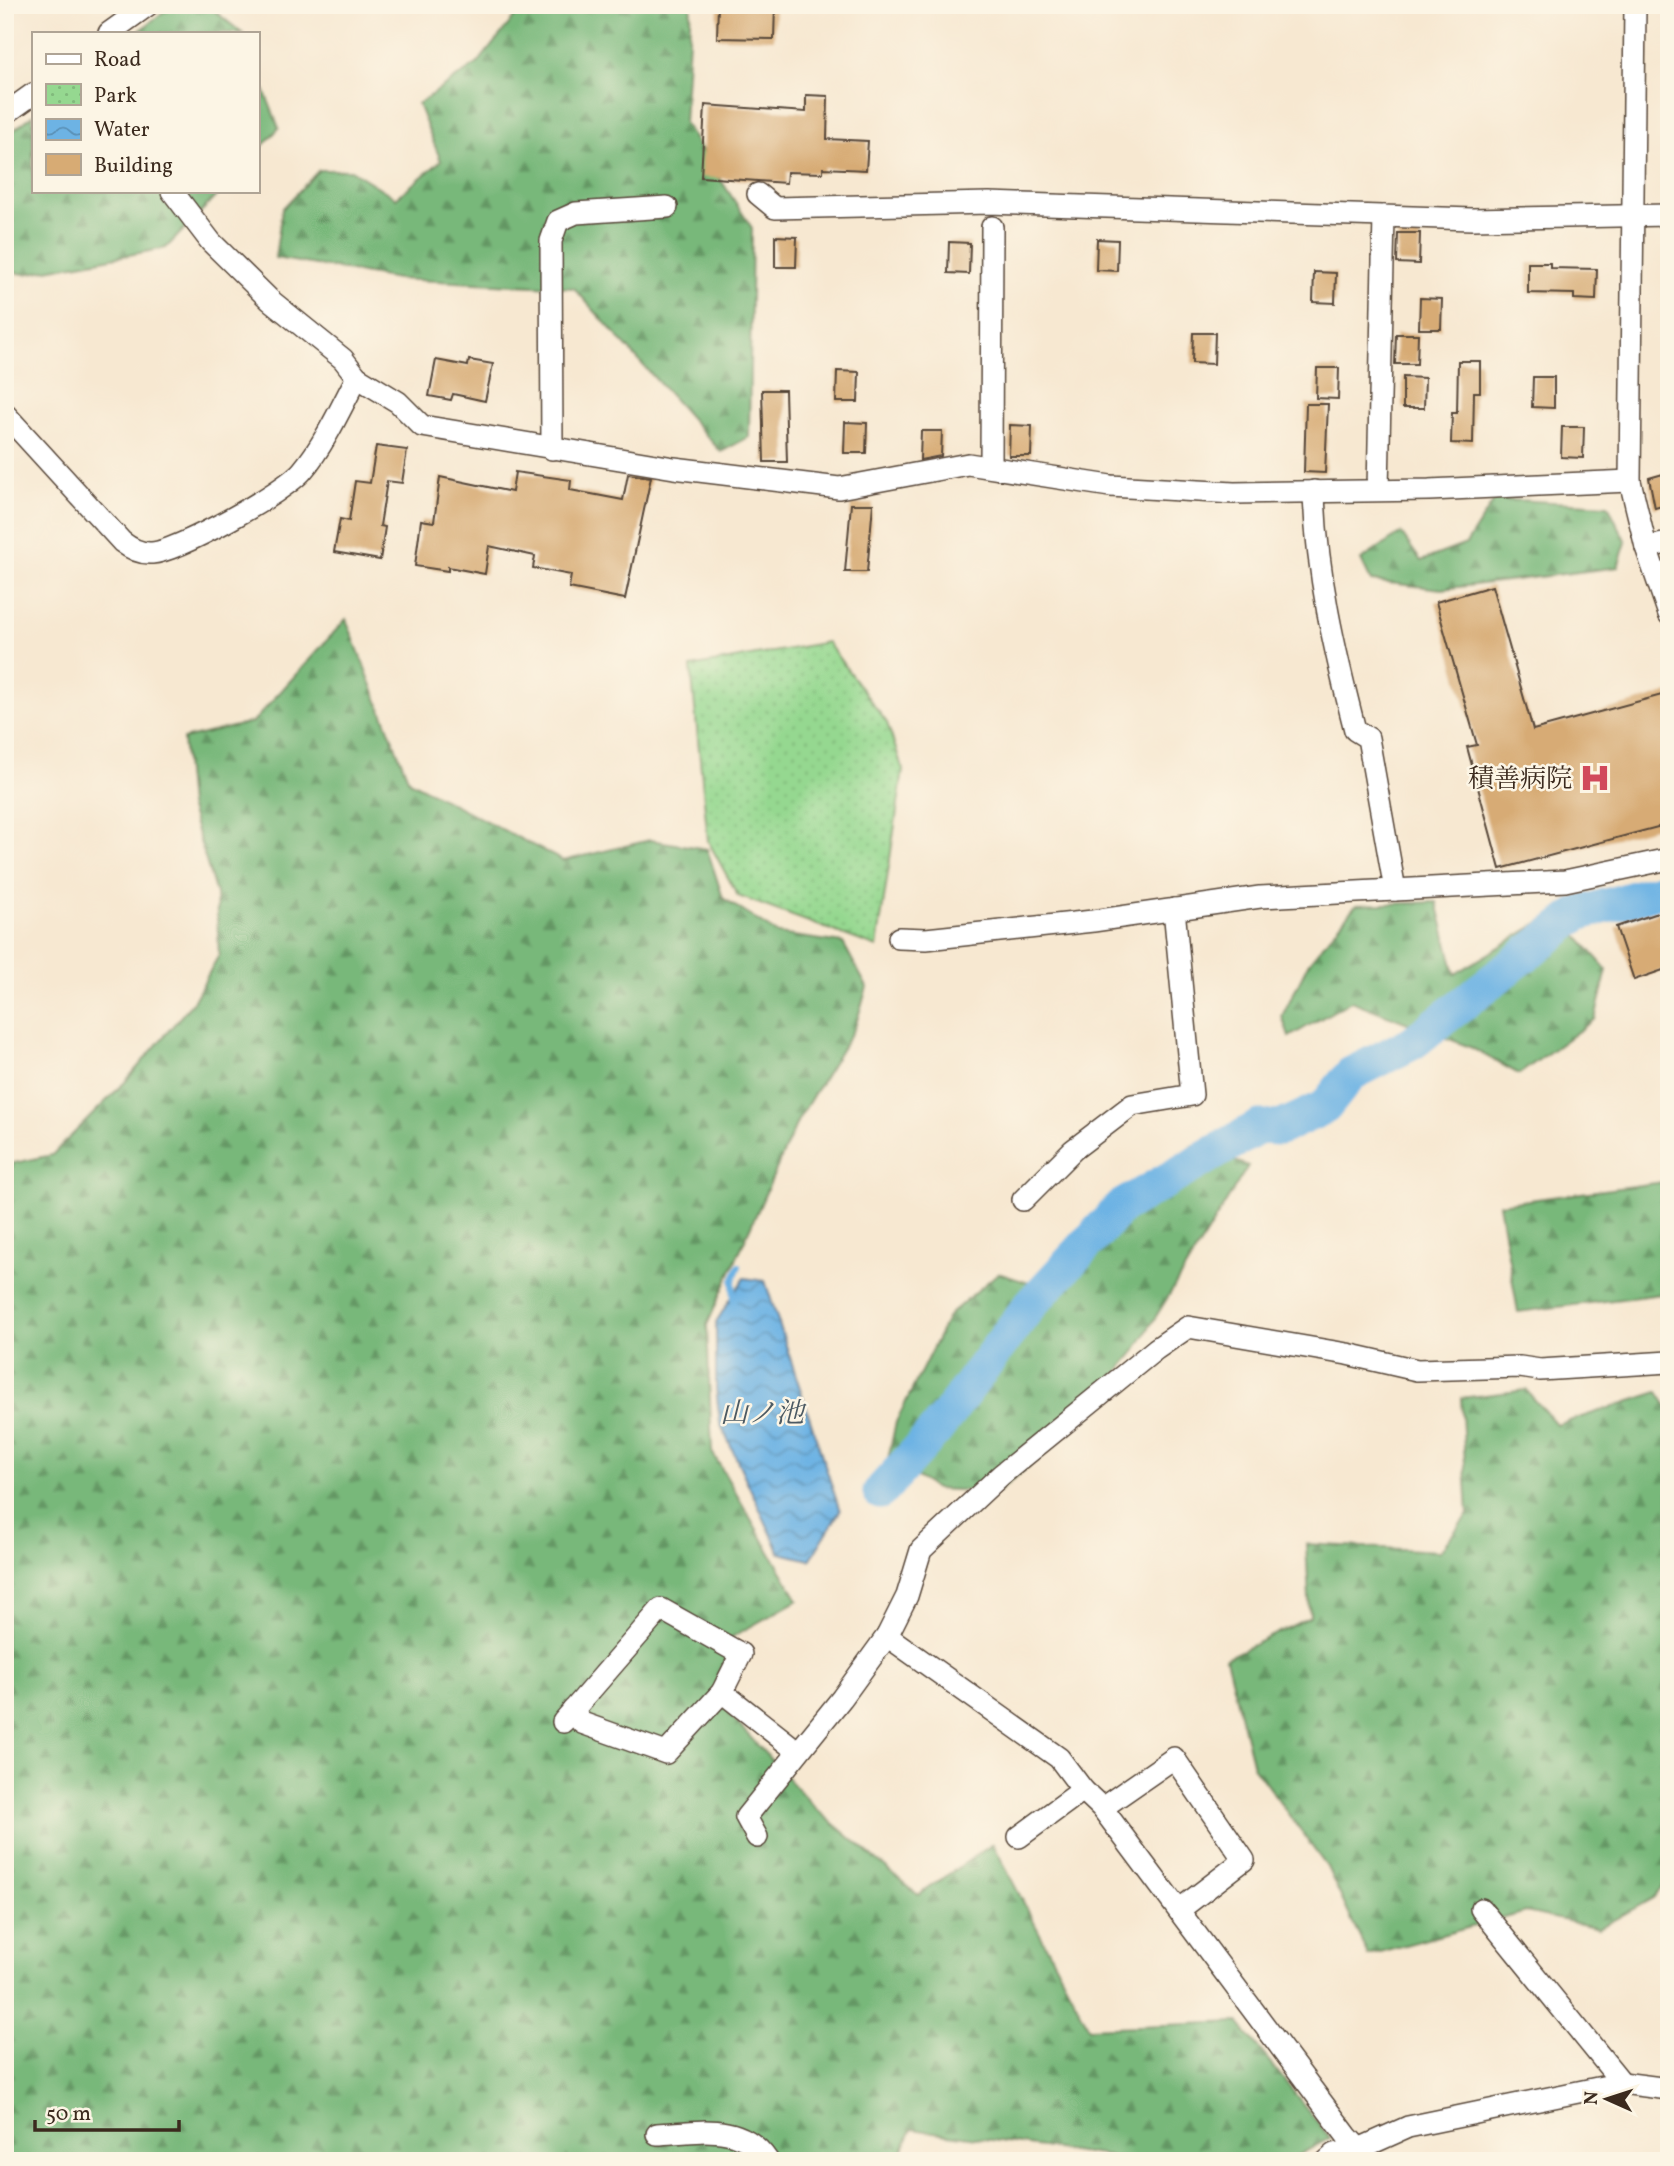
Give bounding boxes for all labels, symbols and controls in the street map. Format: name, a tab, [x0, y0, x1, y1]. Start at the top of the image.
legend	[32, 32, 259, 192]
text: Road	[94, 46, 141, 75]
text: Park	[94, 82, 137, 111]
text: Water	[94, 116, 150, 145]
text: Building	[94, 152, 173, 181]
hospital icon: 積善病院	[1578, 761, 1612, 795]
place label: 積善病院	[1468, 762, 1572, 798]
water label: 山ノ池	[720, 1395, 807, 1434]
north arrow	[1572, 2064, 1642, 2134]
scale bar	[35, 2089, 178, 2133]
text: N	[1579, 2090, 1605, 2106]
text: 50 m	[46, 2100, 91, 2129]

